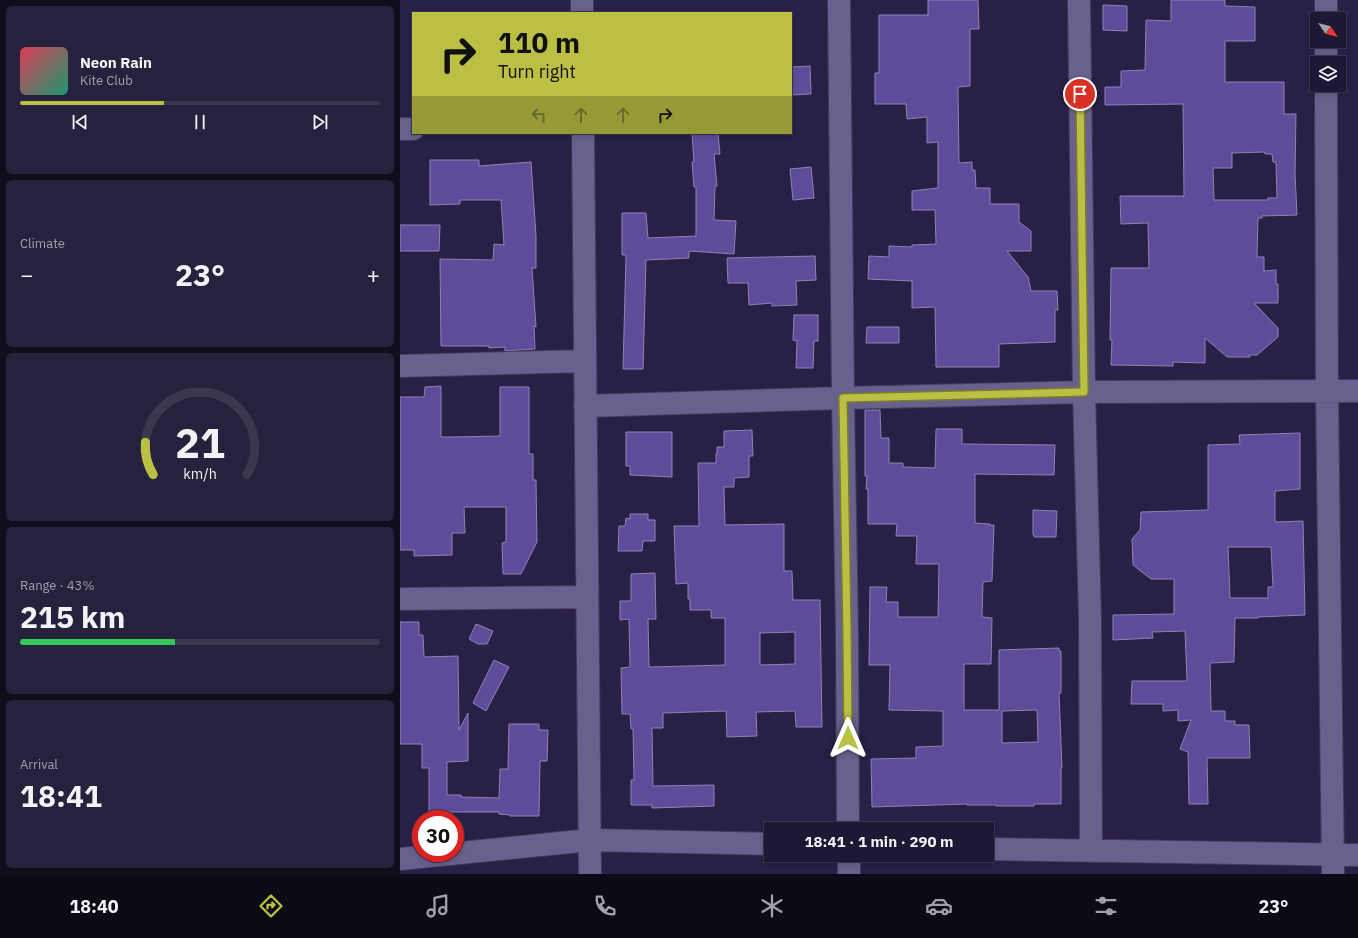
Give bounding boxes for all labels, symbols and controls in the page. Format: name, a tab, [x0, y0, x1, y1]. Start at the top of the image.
north arrow	[1310, 12, 1346, 48]
map controls	[1310, 12, 1346, 92]
text: 110 m	[498, 24, 580, 61]
icon: right	[432, 28, 484, 80]
text: Neon Rain	[80, 53, 152, 72]
button: layers	[1310, 56, 1346, 92]
text: Turn right	[498, 60, 576, 83]
text: Kite Club	[80, 72, 133, 89]
pin	[1063, 77, 1097, 111]
icon: arrive	[1069, 83, 1091, 105]
icon: left	[528, 104, 550, 126]
icon: ahead	[570, 104, 592, 126]
icon: ahead	[612, 104, 634, 126]
icon: right	[654, 104, 676, 126]
icon: previous	[69, 111, 91, 133]
icon: pause	[189, 111, 211, 133]
icon: next	[309, 111, 331, 133]
text: Climate	[20, 235, 65, 252]
text: 23°	[175, 255, 225, 294]
text: −	[20, 260, 33, 289]
text: +	[367, 260, 380, 289]
text: 21	[175, 415, 225, 469]
text: km/h	[183, 464, 217, 483]
text: Range · 43%	[20, 577, 94, 594]
text: 215 km	[20, 597, 125, 636]
position arrow	[827, 717, 869, 759]
text: Arrival	[20, 756, 58, 773]
text: 18:41	[20, 776, 102, 815]
speed limit sign: 30	[412, 810, 464, 862]
text: 18:41 · 1 min · 290 m	[805, 832, 953, 851]
icon: directions	[257, 892, 285, 920]
icon: music	[424, 892, 452, 920]
icon: phone	[591, 892, 619, 920]
icon: climate	[758, 892, 786, 920]
icon: car	[925, 892, 953, 920]
icon: filters	[1092, 892, 1120, 920]
text: 18:40	[69, 895, 119, 918]
text: 23°	[1258, 895, 1289, 918]

